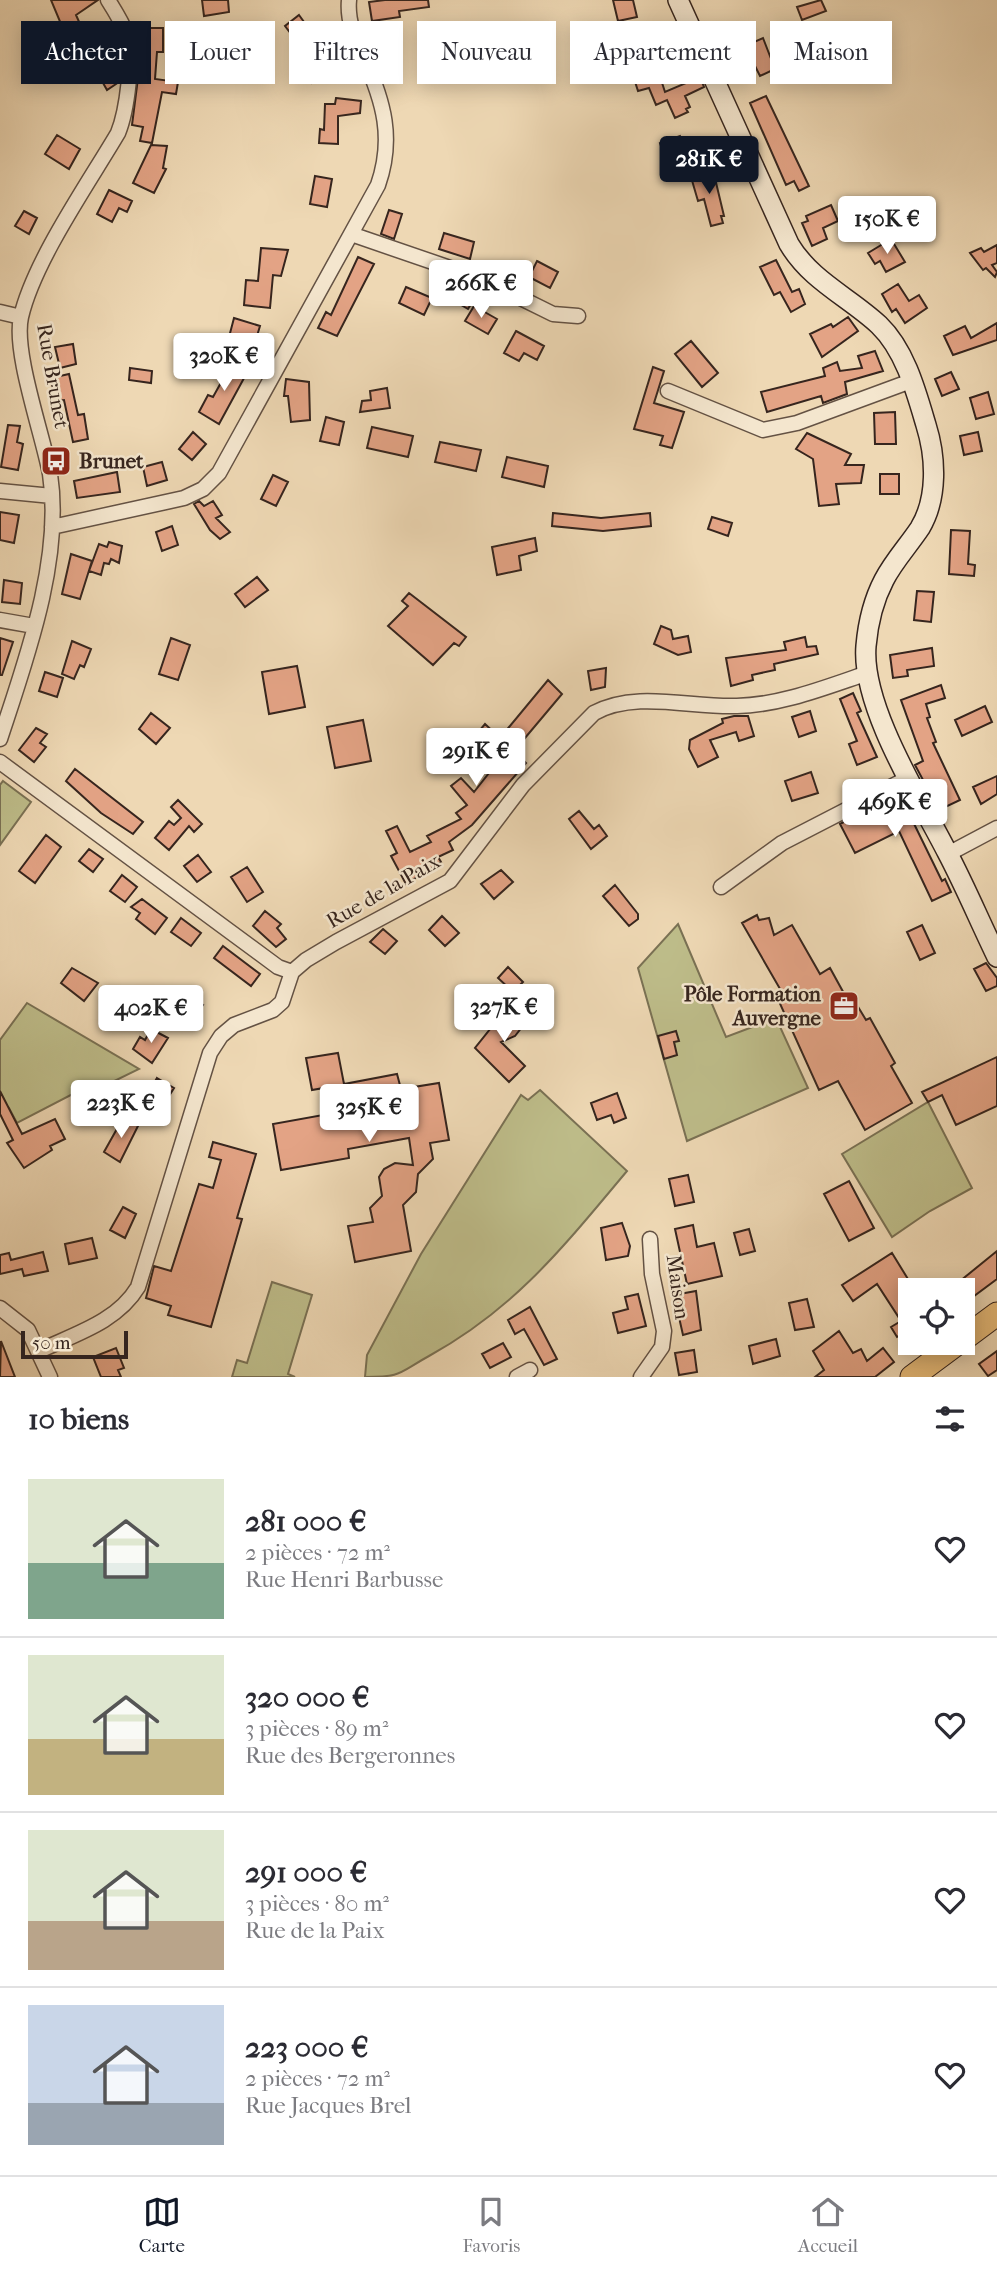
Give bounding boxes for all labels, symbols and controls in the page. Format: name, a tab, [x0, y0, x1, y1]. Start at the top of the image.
chip: Acheter	[21, 21, 151, 84]
chip: Louer	[165, 21, 275, 84]
chip: Filtres	[289, 21, 403, 84]
chip: Nouveau	[417, 21, 556, 84]
chip: Appartement	[570, 21, 756, 84]
chip: Maison	[770, 21, 892, 84]
pin: 281K €	[652, 136, 766, 196]
text: 281K €	[676, 145, 742, 172]
pin: 150K €	[830, 196, 944, 256]
text: 150K €	[854, 205, 920, 232]
pin: 266K €	[424, 260, 538, 320]
text: 266K €	[445, 269, 517, 296]
street label: Rue Brunet	[32, 322, 74, 431]
pin: 320K €	[167, 334, 281, 393]
text: 320K €	[189, 342, 259, 369]
bus stop icon: Brunet	[39, 444, 73, 478]
place label: Brunet	[79, 449, 144, 473]
pin: 291K €	[419, 728, 533, 788]
text: 291K €	[442, 737, 510, 764]
pin: 469K €	[838, 780, 952, 839]
text: 469K €	[858, 788, 932, 815]
street label: Rue de la Paix	[322, 849, 444, 933]
place label: Pôle Formation Auvergne	[684, 982, 822, 1030]
pin: 327K €	[447, 984, 561, 1044]
pin: 402K €	[94, 986, 208, 1045]
office icon: Pôle Formation Auvergne	[827, 989, 861, 1023]
text: 327K €	[470, 993, 538, 1020]
text: 402K €	[114, 994, 188, 1021]
pin: 223K €	[64, 1080, 178, 1140]
pin: 325K €	[312, 1084, 426, 1144]
text: 223K €	[87, 1089, 155, 1116]
text: 325K €	[336, 1093, 402, 1120]
street label: Maison	[662, 1253, 694, 1321]
map controls	[898, 1278, 975, 1355]
button: locate	[898, 1278, 975, 1355]
scale bar	[21, 1328, 128, 1360]
text: 50 m	[32, 1332, 71, 1354]
icon: filters	[931, 1400, 969, 1438]
text: 10 biens	[28, 1402, 129, 1437]
text: 281 000 €	[245, 1504, 367, 1539]
icon: home	[84, 1507, 168, 1591]
icon: heart	[931, 1530, 969, 1568]
text: 2 pièces · 72 m²	[245, 1539, 390, 1566]
text: Rue Henri Barbusse	[245, 1566, 443, 1593]
text: 320 000 €	[245, 1680, 370, 1715]
icon: home	[84, 1683, 168, 1767]
icon: heart	[931, 1706, 969, 1744]
text: 3 pièces · 89 m²	[245, 1715, 388, 1742]
text: Rue des Bergeronnes	[245, 1742, 455, 1769]
text: 291 000 €	[245, 1855, 367, 1890]
icon: home	[84, 1858, 168, 1942]
icon: heart	[931, 1881, 969, 1919]
text: 3 pièces · 80 m²	[245, 1890, 389, 1917]
text: Rue de la Paix	[245, 1917, 384, 1944]
text: 223 000 €	[245, 2030, 369, 2065]
icon: home	[84, 2033, 168, 2117]
icon: heart	[931, 2056, 969, 2094]
text: 2 pièces · 72 m²	[245, 2065, 390, 2092]
text: Rue Jacques Brel	[245, 2092, 411, 2119]
tab: Carte	[139, 2193, 185, 2257]
tab: Favoris	[463, 2193, 520, 2257]
tab: Accueil	[798, 2193, 858, 2257]

